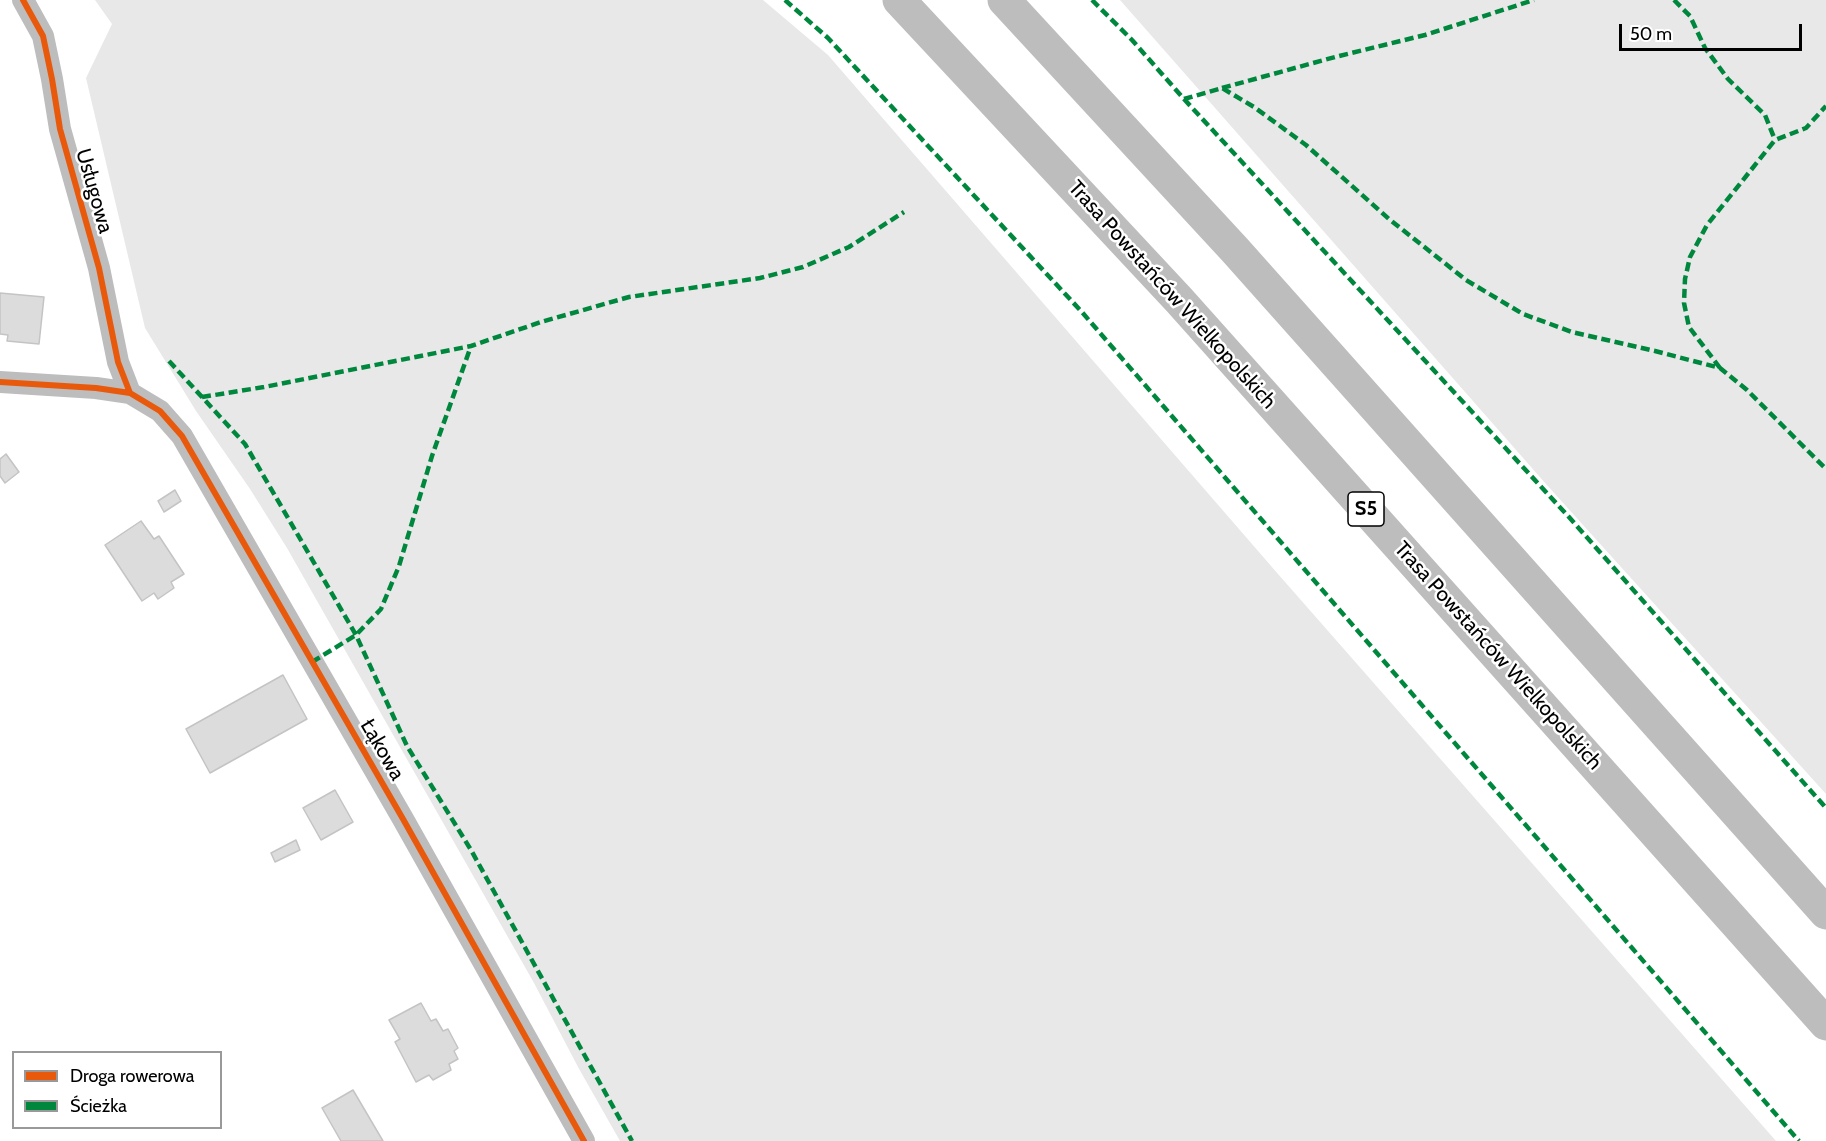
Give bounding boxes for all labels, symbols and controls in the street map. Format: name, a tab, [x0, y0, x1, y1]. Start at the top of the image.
scale bar	[1622, 12, 1805, 50]
text: 50 m	[1630, 23, 1672, 45]
street label: Usługowa	[70, 146, 118, 236]
street label: Trasa Powstańców Wielkopolskich	[1063, 176, 1281, 414]
road number: S5	[1348, 492, 1384, 526]
street label: Trasa Powstańców Wielkopolskich	[1389, 537, 1607, 775]
street label: Łąkowa	[355, 715, 409, 785]
legend	[12, 1051, 222, 1129]
text: Droga rowerowa	[70, 1065, 194, 1087]
text: Ścieżka	[70, 1095, 127, 1117]

